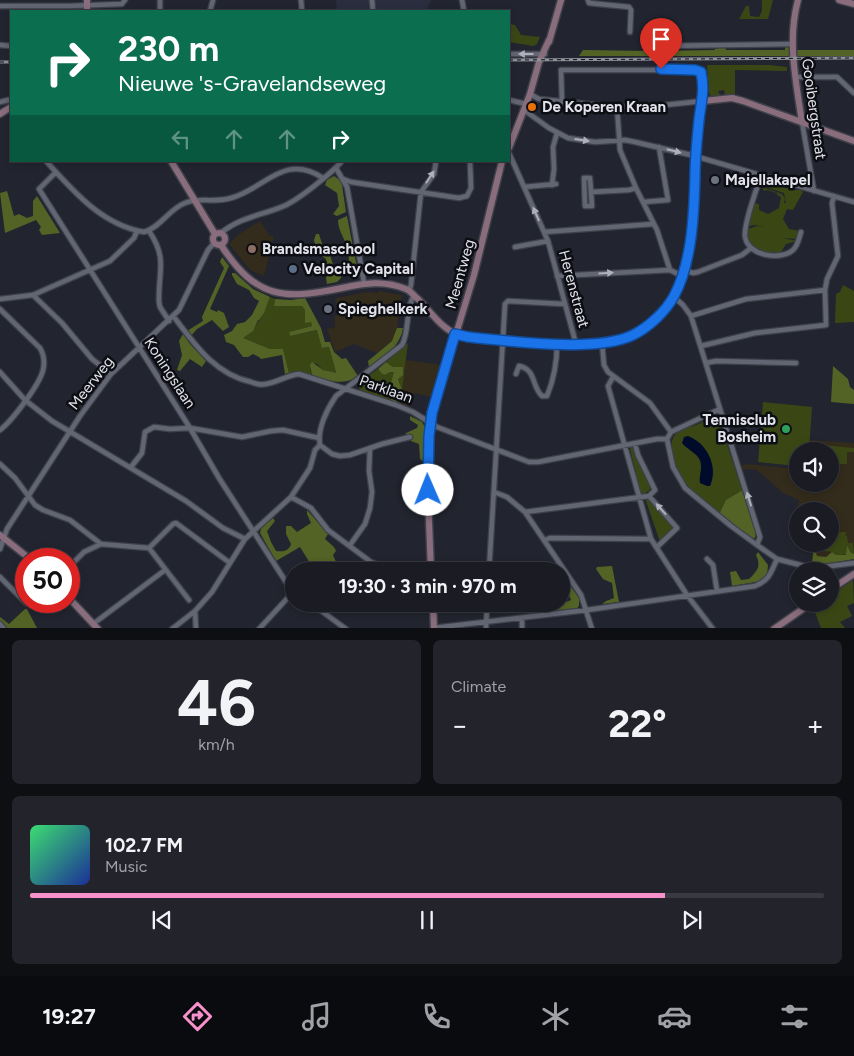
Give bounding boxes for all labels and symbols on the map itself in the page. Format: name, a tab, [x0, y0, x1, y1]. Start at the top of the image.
pin	[640, 18, 682, 69]
one-way arrow	[517, 50, 533, 58]
street label: Gooibergstraat	[798, 57, 830, 161]
place label: De Koperen Kraan	[542, 98, 666, 116]
marker: De Koperen Kraan	[526, 101, 538, 113]
one-way arrow	[574, 137, 590, 145]
one-way arrow	[667, 147, 682, 155]
one-way arrow	[426, 170, 435, 184]
place label: Majellakapel	[725, 171, 811, 189]
marker: Majellakapel	[709, 174, 721, 186]
one-way arrow	[532, 207, 540, 221]
street label: Meentweg	[441, 237, 479, 311]
place label: Brandsmaschool	[262, 240, 375, 258]
marker: Brandsmaschool	[246, 243, 258, 255]
street label: Herenstraat	[555, 248, 593, 330]
place label: Velocity Capital	[303, 260, 414, 278]
marker: Velocity Capital	[287, 263, 299, 275]
one-way arrow	[598, 269, 614, 277]
place label: Spieghelkerk	[338, 300, 428, 318]
marker: Spieghelkerk	[322, 303, 334, 315]
street label: Koningslaan	[140, 334, 200, 412]
street label: Meerweg	[65, 353, 117, 413]
street label: Parklaan	[357, 371, 415, 407]
place label: Tennisclub Bosheim	[703, 411, 776, 446]
marker: Tennisclub Bosheim	[780, 423, 792, 435]
position arrow	[401, 463, 453, 515]
one-way arrow	[744, 491, 752, 506]
one-way arrow	[655, 503, 667, 515]
speed limit sign: 50	[15, 548, 80, 613]

